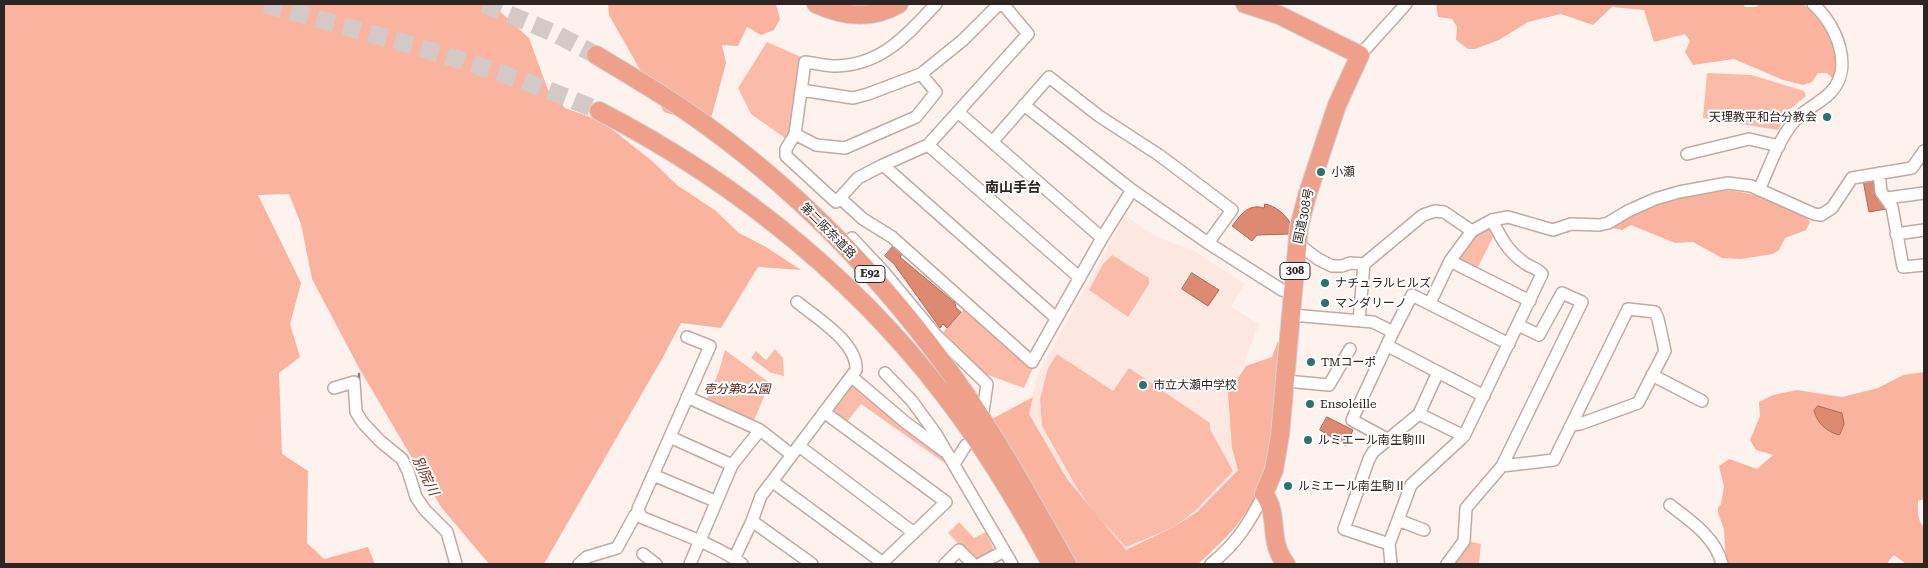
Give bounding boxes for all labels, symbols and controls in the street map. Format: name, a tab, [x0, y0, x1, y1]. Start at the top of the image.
place label: 天理教平和台分教会	[1709, 110, 1817, 124]
marker: 天理教平和台分教会	[1821, 111, 1833, 123]
place label: 小瀬	[1331, 165, 1355, 179]
marker: 小瀬	[1315, 166, 1327, 178]
district label: 南山手台	[985, 180, 1041, 196]
street label: 国道308号	[1291, 187, 1317, 245]
street label: 第二阪奈道路	[797, 200, 859, 262]
road number: 308	[1280, 262, 1310, 280]
road number: E92	[855, 266, 885, 282]
place label: ナチュラルヒルズ	[1335, 276, 1431, 290]
marker: ナチュラルヒルズ	[1319, 277, 1331, 289]
place label: マンダリーノ	[1335, 296, 1407, 310]
marker: マンダリーノ	[1319, 297, 1331, 309]
place label: TMコーポ	[1321, 355, 1376, 369]
marker: TMコーポ	[1305, 356, 1317, 368]
place label: 市立大瀬中学校	[1153, 378, 1237, 392]
marker: 市立大瀬中学校	[1137, 379, 1149, 391]
park label: 壱分第8公園	[704, 382, 770, 396]
place label: Ensoleille	[1320, 397, 1377, 411]
marker: Ensoleille	[1304, 398, 1316, 410]
place label: ルミエール南生駒Ⅲ	[1318, 433, 1426, 447]
marker: ルミエール南生駒Ⅲ	[1302, 434, 1314, 446]
water label: 別院川	[408, 453, 442, 499]
place label: ルミエール南生駒Ⅱ	[1298, 479, 1406, 493]
marker: ルミエール南生駒Ⅱ	[1282, 480, 1294, 492]

